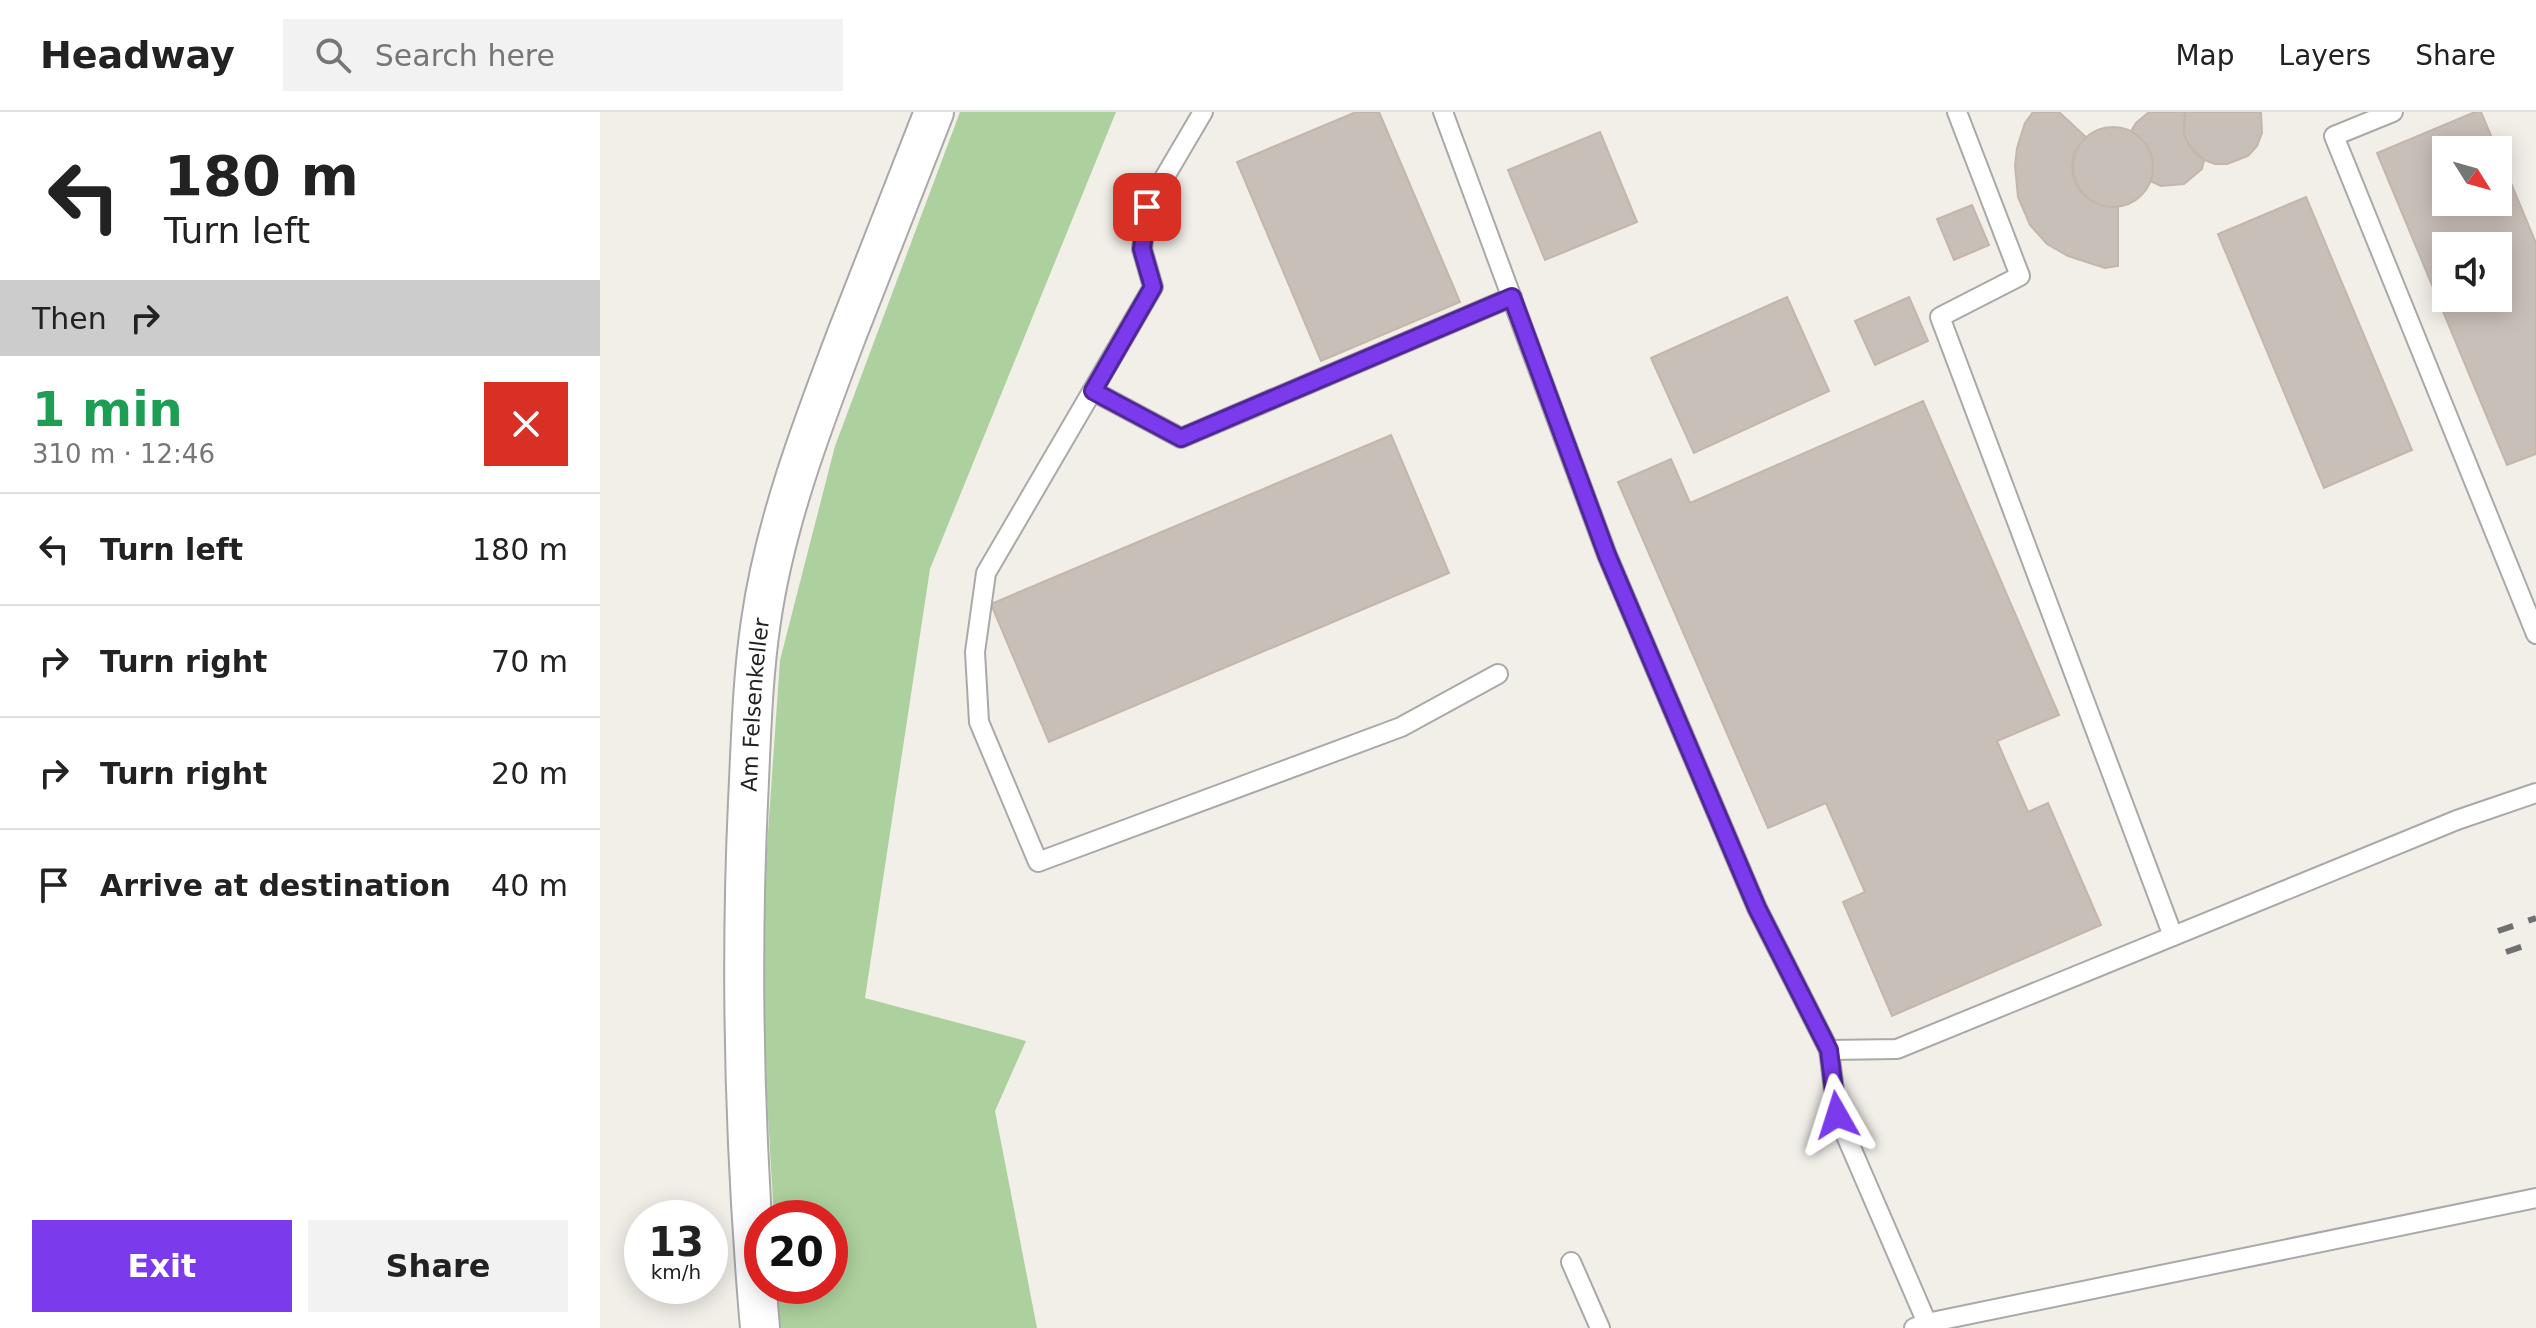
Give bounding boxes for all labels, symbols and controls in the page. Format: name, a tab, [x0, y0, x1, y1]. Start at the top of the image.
search box	[283, 19, 843, 91]
text: Headway	[40, 33, 235, 77]
icon: search	[311, 33, 355, 77]
text: Search here	[375, 38, 555, 73]
text: Map	[2175, 39, 2235, 72]
text: Layers	[2279, 39, 2371, 72]
text: Share	[2415, 39, 2496, 72]
north arrow	[2432, 136, 2512, 216]
map controls	[2432, 136, 2512, 312]
text: 180 m	[164, 143, 359, 208]
icon: left	[32, 144, 136, 248]
pin	[1113, 173, 1181, 241]
icon: arrive	[1125, 185, 1169, 229]
text: Turn left	[164, 210, 310, 251]
button: sound	[2432, 232, 2512, 312]
icon: right	[123, 296, 167, 340]
text: Then	[32, 301, 107, 336]
text: 1 min	[32, 381, 183, 437]
button: close	[484, 382, 568, 466]
text: 310 m · 12:46	[32, 439, 215, 469]
icon: left	[32, 527, 76, 571]
text: Turn left	[100, 532, 243, 567]
text: 180 m	[472, 532, 568, 567]
street label: Am Felsenkeller	[737, 615, 774, 792]
icon: right	[32, 639, 76, 683]
text: Turn right	[100, 644, 267, 679]
text: 70 m	[491, 644, 568, 679]
icon: right	[32, 751, 76, 795]
text: Turn right	[100, 756, 267, 791]
text: 20 m	[491, 756, 568, 791]
icon: arrive	[32, 863, 76, 907]
text: Arrive at destination	[100, 868, 451, 903]
text: 40 m	[491, 868, 568, 903]
position arrow	[1795, 1073, 1879, 1157]
speed limit sign: 20	[744, 1200, 848, 1304]
text: 13	[648, 1219, 704, 1265]
button: Exit	[32, 1220, 292, 1312]
button: Share	[308, 1220, 568, 1312]
text: km/h	[651, 1260, 701, 1284]

